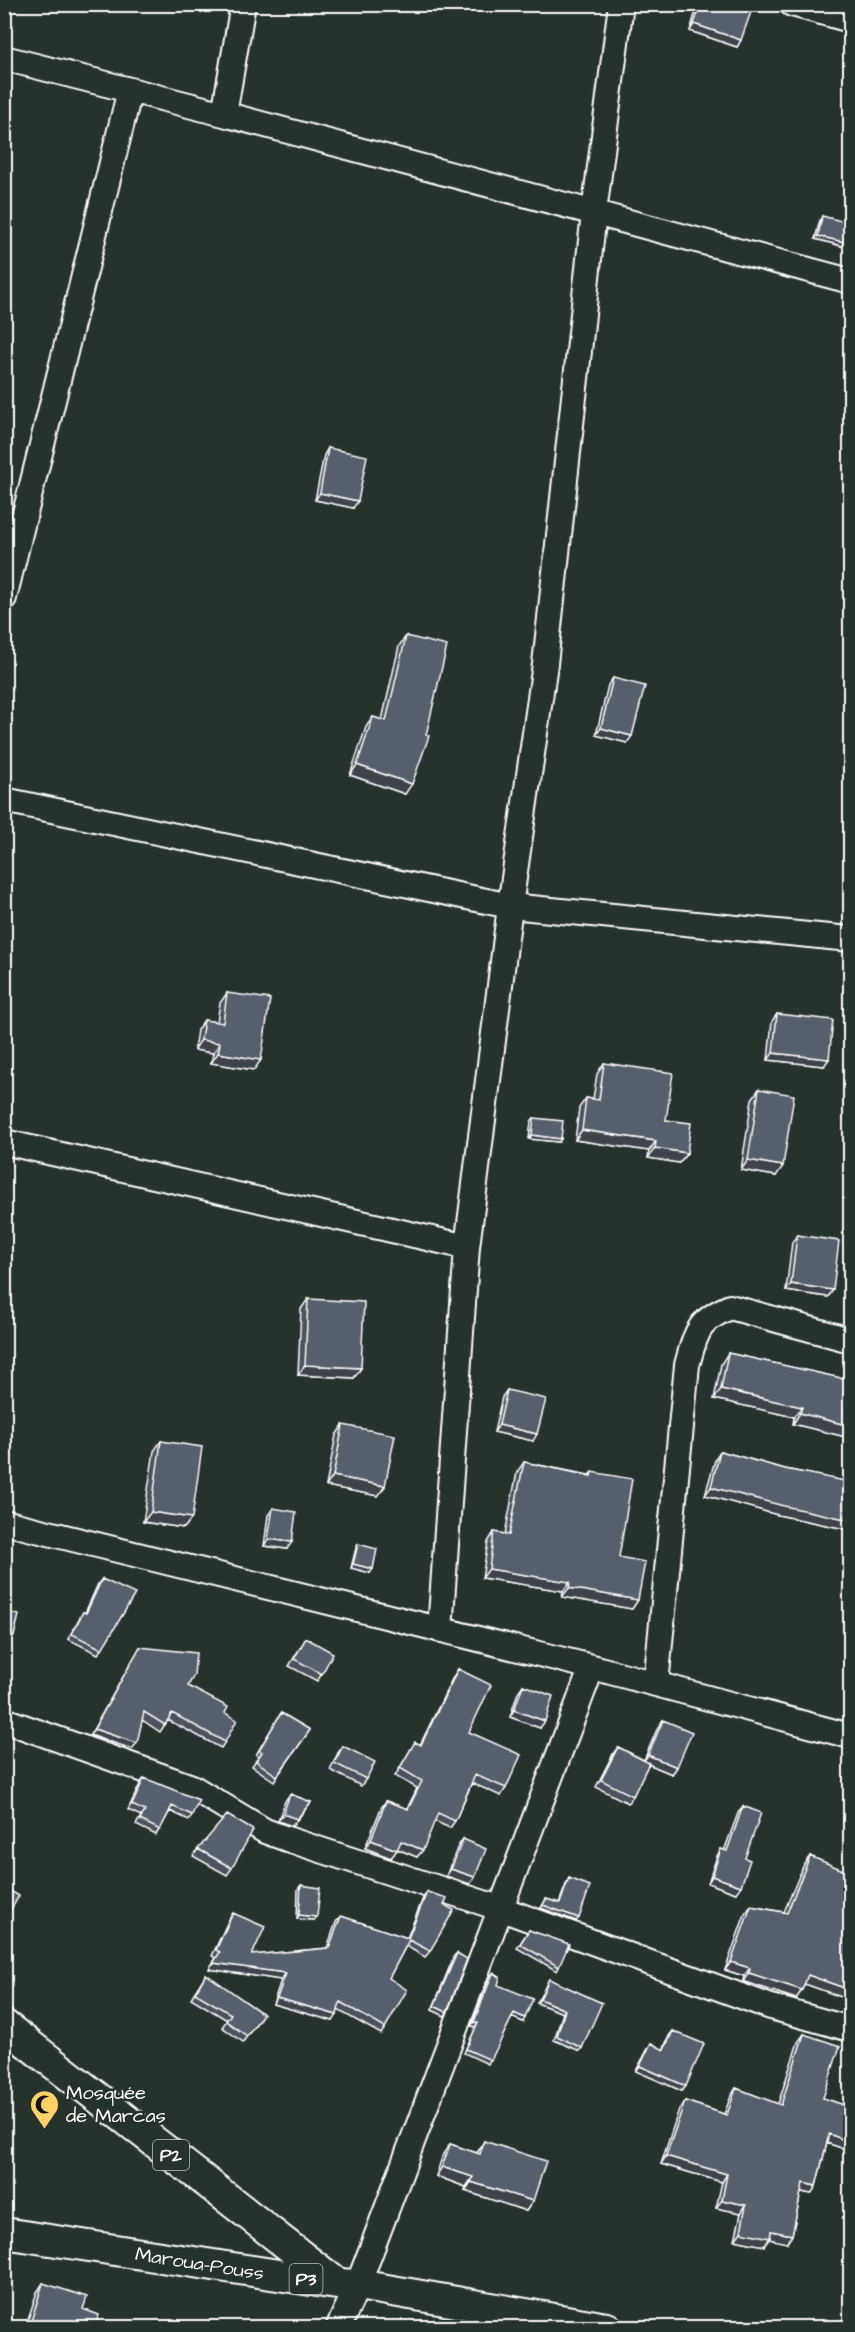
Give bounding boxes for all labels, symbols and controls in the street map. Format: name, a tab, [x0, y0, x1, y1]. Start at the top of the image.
place label: Mosquée de Marcas	[66, 2079, 166, 2130]
mosque icon: Mosquée de Marcas	[29, 2088, 61, 2130]
road number: P2	[153, 2140, 189, 2170]
street label: Maroua-Pouss	[133, 2240, 266, 2288]
road number: P3	[290, 2264, 322, 2294]

